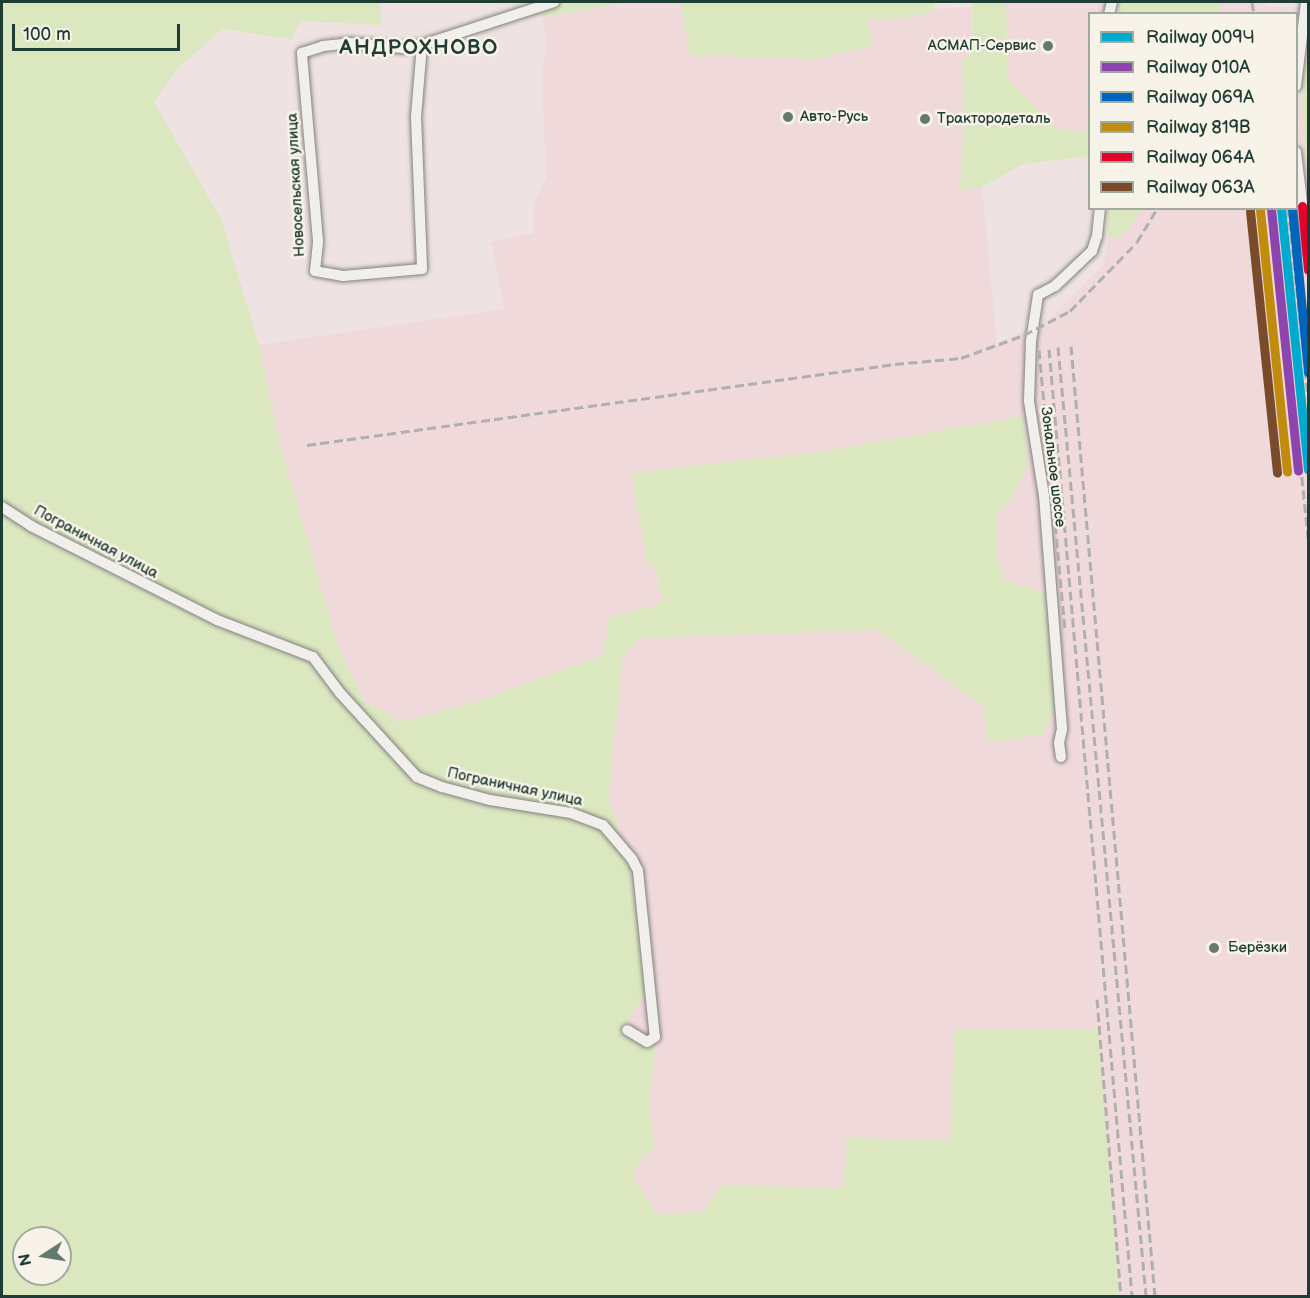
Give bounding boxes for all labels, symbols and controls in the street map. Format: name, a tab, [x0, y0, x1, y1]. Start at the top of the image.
scale bar	[15, 12, 183, 50]
legend	[1088, 12, 1298, 210]
text: 100 m	[23, 24, 71, 45]
text: Railway 009Ч	[1146, 27, 1255, 48]
district label: АНДРОХНОВО	[339, 35, 499, 61]
place label: АСМАП-Сервис	[928, 37, 1036, 55]
marker: АСМАП-Сервис	[1041, 39, 1055, 53]
text: Railway 010А	[1146, 57, 1250, 78]
text: Railway 069А	[1146, 87, 1254, 108]
place label: Авто-Русь	[800, 108, 868, 126]
marker: Авто-Русь	[781, 110, 795, 124]
place label: Трактородеталь	[937, 110, 1050, 128]
marker: Трактородеталь	[918, 112, 932, 126]
street label: Новосельская улица	[283, 113, 309, 257]
text: Railway 819В	[1146, 117, 1250, 138]
text: Railway 064А	[1146, 147, 1255, 168]
text: Railway 063А	[1146, 177, 1255, 198]
street label: Зональное шоссе	[1037, 406, 1069, 528]
street label: Пограничная улица	[31, 502, 161, 582]
street label: Пограничная улица	[446, 764, 584, 810]
marker: Берёзки	[1205, 939, 1223, 957]
place label: Берёзки	[1228, 939, 1287, 957]
north arrow	[12, 1226, 72, 1286]
text: N	[15, 1252, 36, 1267]

